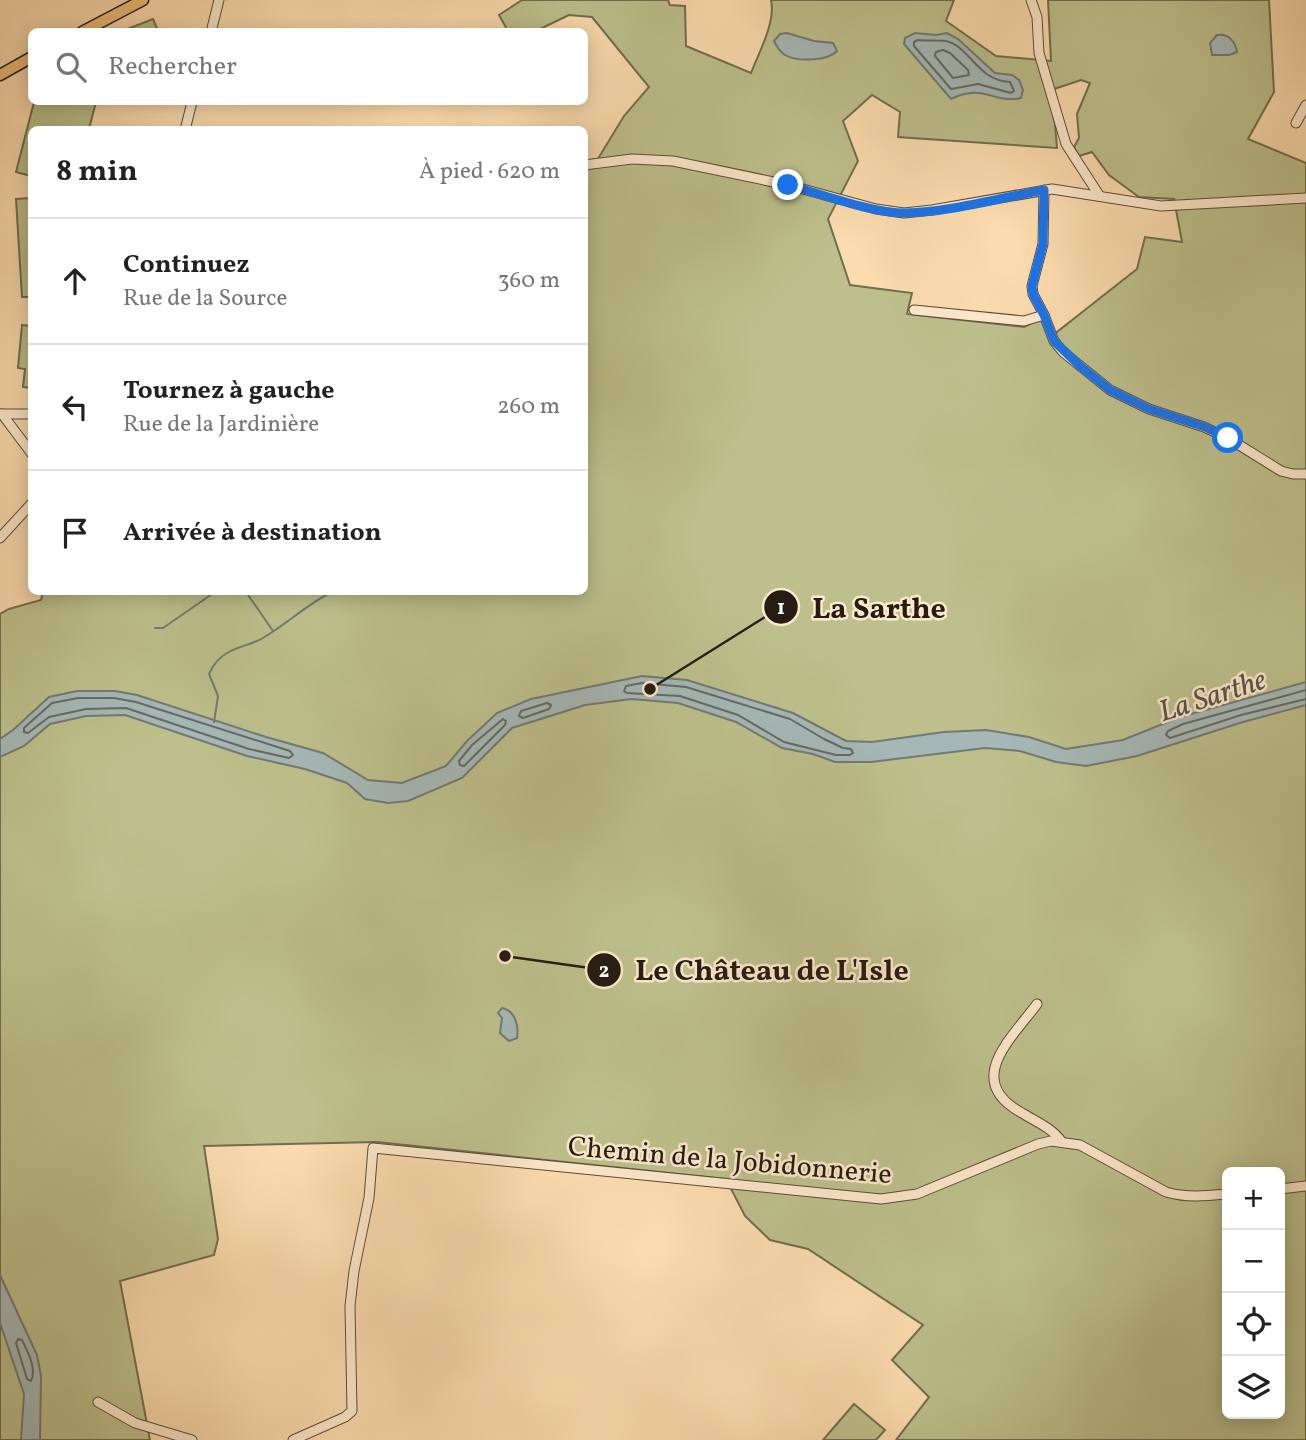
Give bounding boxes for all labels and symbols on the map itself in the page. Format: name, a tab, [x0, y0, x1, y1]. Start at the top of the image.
route end	[772, 169, 803, 200]
route start	[1212, 422, 1243, 453]
callout: La Sarthe	[763, 582, 960, 633]
text: La Sarthe	[812, 589, 946, 631]
text: 1	[777, 594, 785, 623]
water label: La Sarthe	[1153, 660, 1272, 734]
callout: Le Château de L'Isle	[586, 944, 923, 995]
text: Le Château de L'Isle	[635, 951, 909, 993]
text: 2	[599, 957, 609, 986]
street label: Chemin de la Jobidonnerie	[566, 1128, 893, 1195]

